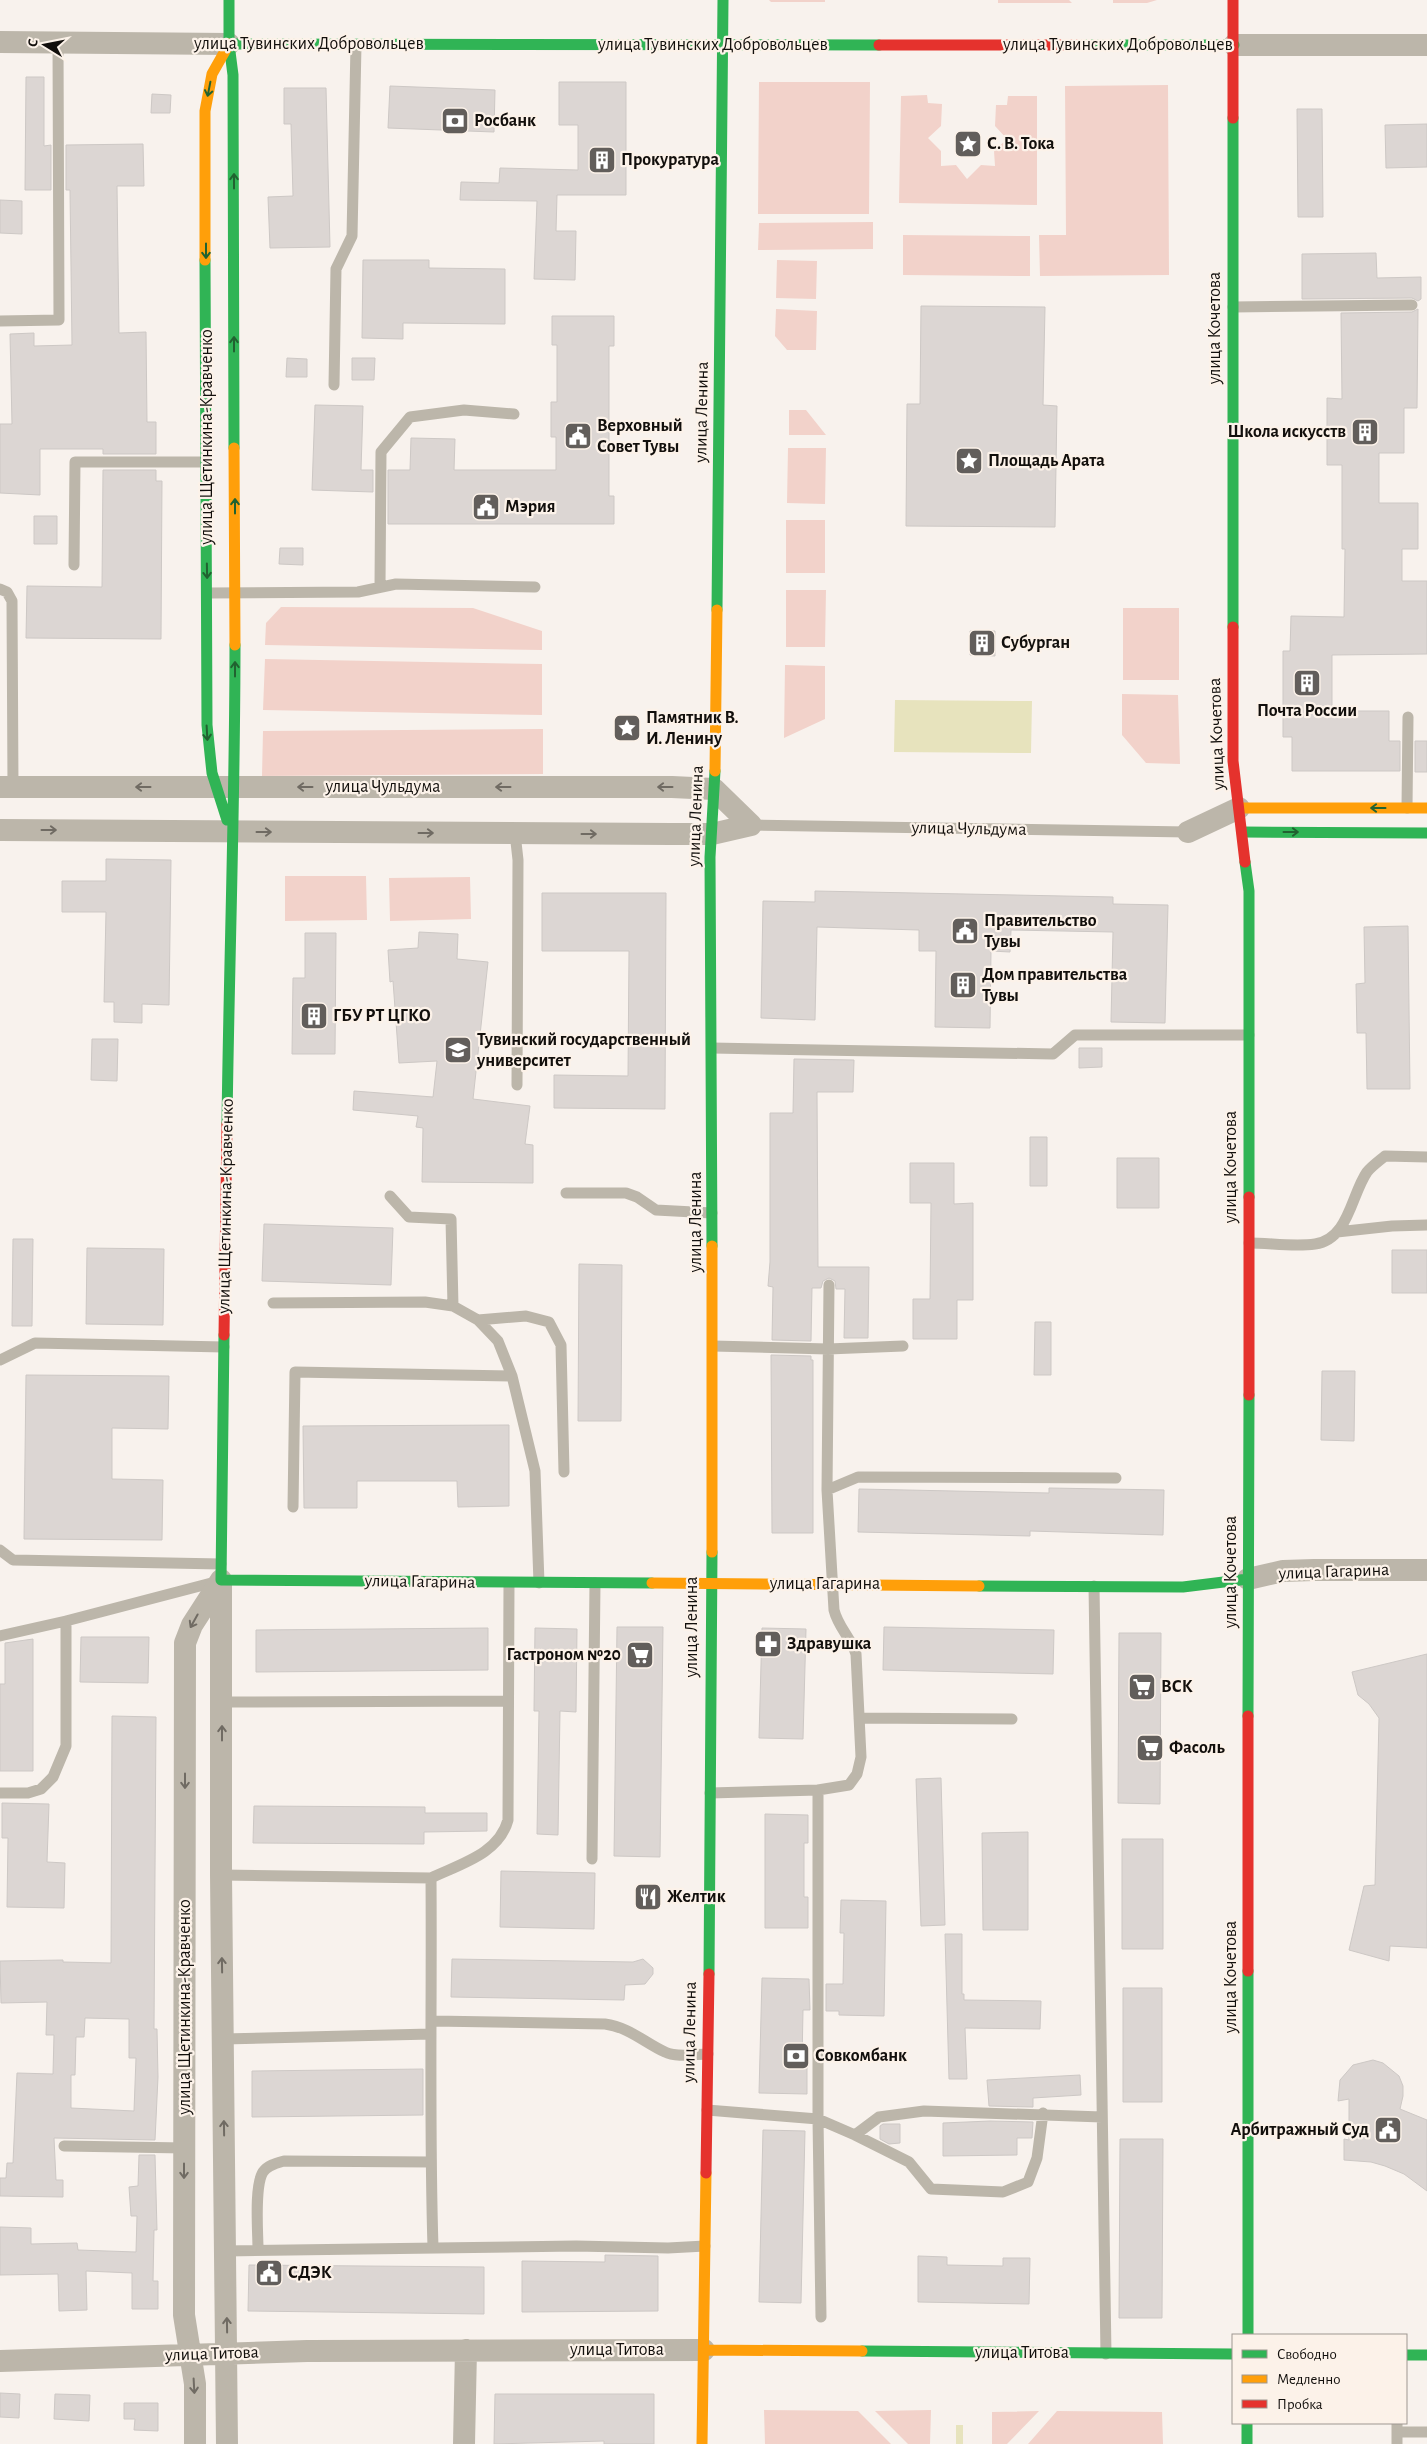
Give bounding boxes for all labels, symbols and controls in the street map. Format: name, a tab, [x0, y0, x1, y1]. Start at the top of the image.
north arrow	[20, 20, 70, 70]
street label: улица Тувинских Добровольцев	[193, 34, 424, 53]
street label: улица Тувинских Добровольцев	[597, 35, 828, 54]
street label: улица Тувинских Добровольцев	[1002, 35, 1233, 54]
text: С	[26, 38, 41, 48]
one-way arrow	[204, 80, 213, 96]
bank icon: Росбанк	[440, 106, 470, 136]
place label: Росбанк	[474, 112, 536, 130]
place icon: С. В. Тока	[953, 129, 983, 159]
place label: С. В. Тока	[987, 135, 1055, 153]
building icon: Прокуратура	[587, 145, 617, 175]
place label: Прокуратура	[621, 151, 719, 169]
one-way arrow	[229, 173, 239, 190]
one-way arrow	[201, 242, 210, 258]
street label: улица Кочетова	[1206, 272, 1224, 385]
street label: улица Щетинкина-Кравченко	[198, 329, 216, 546]
one-way arrow	[229, 336, 239, 352]
street label: улица Ленина	[692, 361, 712, 464]
place label: Верховный Совет Тувы	[597, 417, 683, 456]
building icon: Школа искусств	[1350, 417, 1380, 447]
public building icon: Верховный Совет Тувы	[563, 421, 593, 451]
place label: Школа искусств	[1227, 423, 1346, 441]
place icon: Площадь Арата	[954, 446, 984, 476]
place label: Площадь Арата	[988, 452, 1105, 470]
public building icon: Мэрия	[471, 492, 501, 522]
one-way arrow	[230, 498, 240, 514]
place label: Мэрия	[505, 498, 556, 516]
one-way arrow	[202, 562, 212, 578]
building icon: Субурган	[967, 628, 997, 658]
place label: Субурган	[1001, 634, 1070, 652]
one-way arrow	[230, 661, 240, 677]
building icon: Почта России	[1292, 668, 1322, 698]
street label: улица Кочетова	[1206, 677, 1228, 792]
place label: Почта России	[1257, 702, 1357, 720]
place label: Памятник В. И. Ленину	[646, 709, 739, 748]
place icon: Памятник В. И. Ленину	[612, 713, 642, 743]
one-way arrow	[203, 725, 212, 741]
street label: улица Ленина	[685, 765, 707, 868]
street label: улица Чульдума	[325, 778, 440, 796]
one-way arrow	[135, 782, 151, 792]
one-way arrow	[297, 782, 314, 792]
one-way arrow	[495, 782, 511, 792]
one-way arrow	[657, 782, 674, 792]
one-way arrow	[1371, 803, 1387, 813]
street label: улица Чульдума	[910, 819, 1027, 839]
one-way arrow	[40, 825, 56, 835]
one-way arrow	[255, 827, 271, 837]
one-way arrow	[418, 828, 434, 838]
one-way arrow	[1283, 828, 1299, 837]
one-way arrow	[580, 829, 596, 839]
place label: Правительство Тувы	[984, 912, 1097, 951]
public building icon: Правительство Тувы	[950, 916, 980, 946]
place label: Дом правительства Тувы	[982, 966, 1128, 1005]
building icon: Дом правительства Тувы	[948, 970, 978, 1000]
building icon: ГБУ РТ ЦГКО	[299, 1001, 329, 1031]
place label: ГБУ РТ ЦГКО	[333, 1007, 431, 1025]
place label: Тувинский государственный университет	[476, 1031, 691, 1070]
school or university icon: Тувинский государственный университет	[443, 1035, 473, 1065]
street label: улица Щетинкина-Кравченко	[215, 1098, 237, 1315]
street label: улица Кочетова	[1222, 1111, 1240, 1224]
street label: улица Ленина	[687, 1171, 705, 1274]
street label: улица Кочетова	[1222, 1516, 1240, 1629]
street label: улица Гагарина	[1277, 1561, 1390, 1583]
street label: улица Гагарина	[363, 1572, 476, 1592]
street label: улица Гагарина	[769, 1575, 880, 1593]
street label: улица Ленина	[683, 1576, 701, 1679]
one-way arrow	[189, 1613, 199, 1628]
pharmacy icon: Здравушка	[753, 1629, 783, 1659]
place label: Здравушка	[787, 1635, 872, 1653]
supermarket icon: Гастроном №20	[625, 1640, 655, 1670]
place label: Гастроном №20	[507, 1646, 621, 1664]
supermarket icon: ВСК	[1127, 1672, 1157, 1702]
place label: ВСК	[1161, 1678, 1193, 1696]
one-way arrow	[217, 1725, 227, 1742]
supermarket icon: Фасоль	[1135, 1733, 1165, 1763]
place label: Фасоль	[1169, 1739, 1225, 1757]
one-way arrow	[180, 1773, 190, 1789]
restaurant icon: Желтик	[633, 1882, 663, 1912]
place label: Желтик	[667, 1888, 726, 1906]
street label: улица Щетинкина-Кравченко	[176, 1899, 194, 2116]
street label: улица Кочетова	[1222, 1921, 1240, 2034]
one-way arrow	[217, 1958, 227, 1974]
street label: улица Ленина	[680, 1981, 700, 2084]
bank icon: Совкомбанк	[781, 2041, 811, 2071]
place label: Совкомбанк	[815, 2047, 907, 2065]
public building icon: Арбитражный Суд	[1373, 2115, 1403, 2145]
one-way arrow	[219, 2120, 229, 2136]
place label: Арбитражный Суд	[1231, 2121, 1369, 2139]
one-way arrow	[180, 2163, 189, 2179]
public building icon: СДЭК	[254, 2258, 284, 2288]
place label: СДЭК	[288, 2264, 332, 2282]
one-way arrow	[222, 2318, 231, 2334]
legend	[1232, 2334, 1407, 2424]
street label: улица Титова	[569, 2341, 664, 2359]
street label: улица Титова	[164, 2343, 259, 2365]
street label: улица Титова	[974, 2344, 1069, 2362]
text: Свободно	[1277, 2347, 1337, 2362]
text: Медленно	[1277, 2372, 1341, 2387]
one-way arrow	[190, 2377, 199, 2393]
text: Пробка	[1277, 2397, 1323, 2412]

